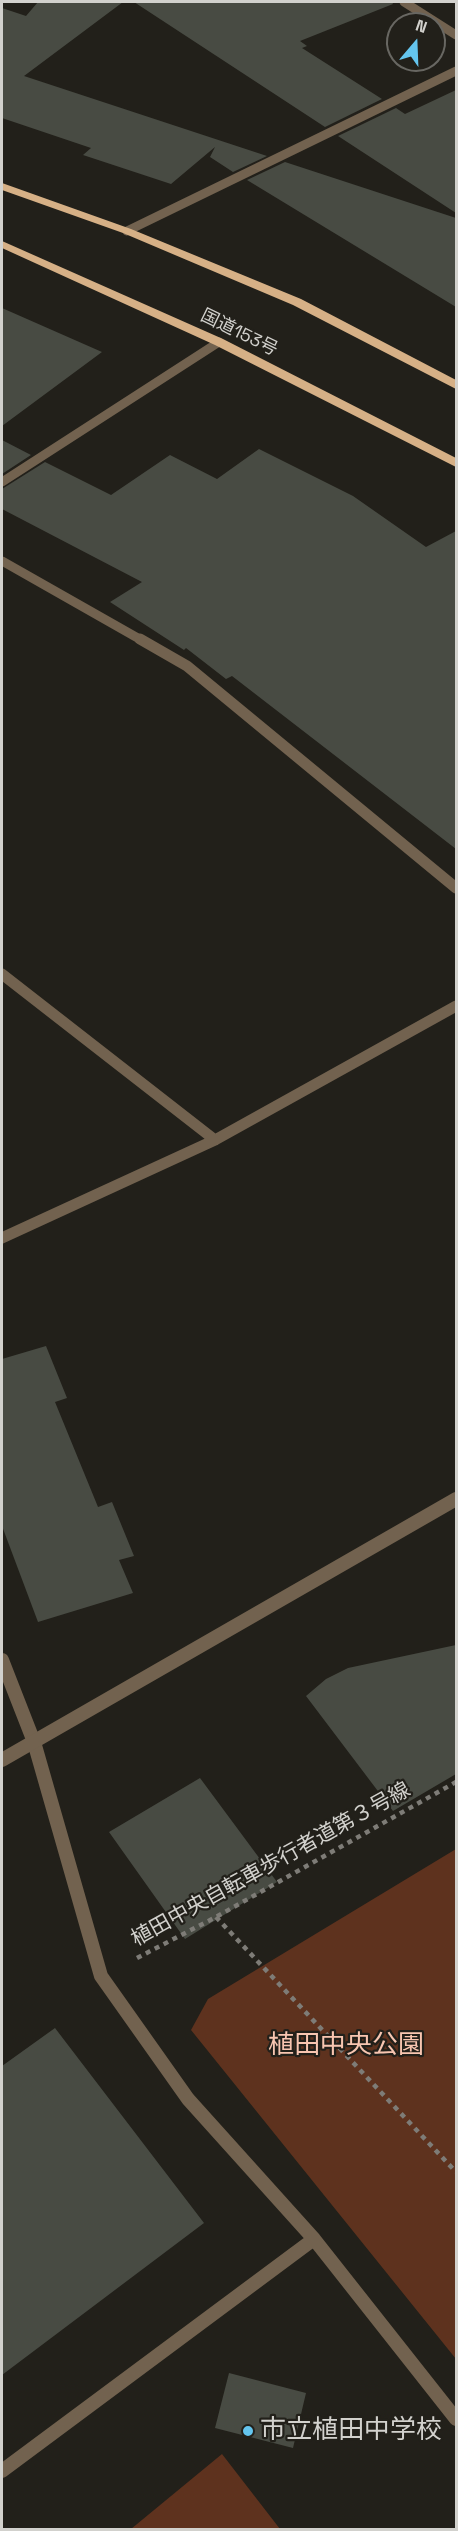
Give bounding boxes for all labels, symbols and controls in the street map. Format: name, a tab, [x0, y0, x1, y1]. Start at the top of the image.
north arrow	[386, 12, 446, 72]
text: N	[413, 15, 430, 38]
street label: 国道153号	[197, 305, 281, 361]
street label: 植田中央自転車歩行者道第３号線	[127, 1778, 415, 1952]
park label: 植田中央公園	[268, 2030, 424, 2062]
place label: 市立植田中学校	[260, 2415, 442, 2447]
marker: 市立植田中学校	[241, 2424, 255, 2438]

